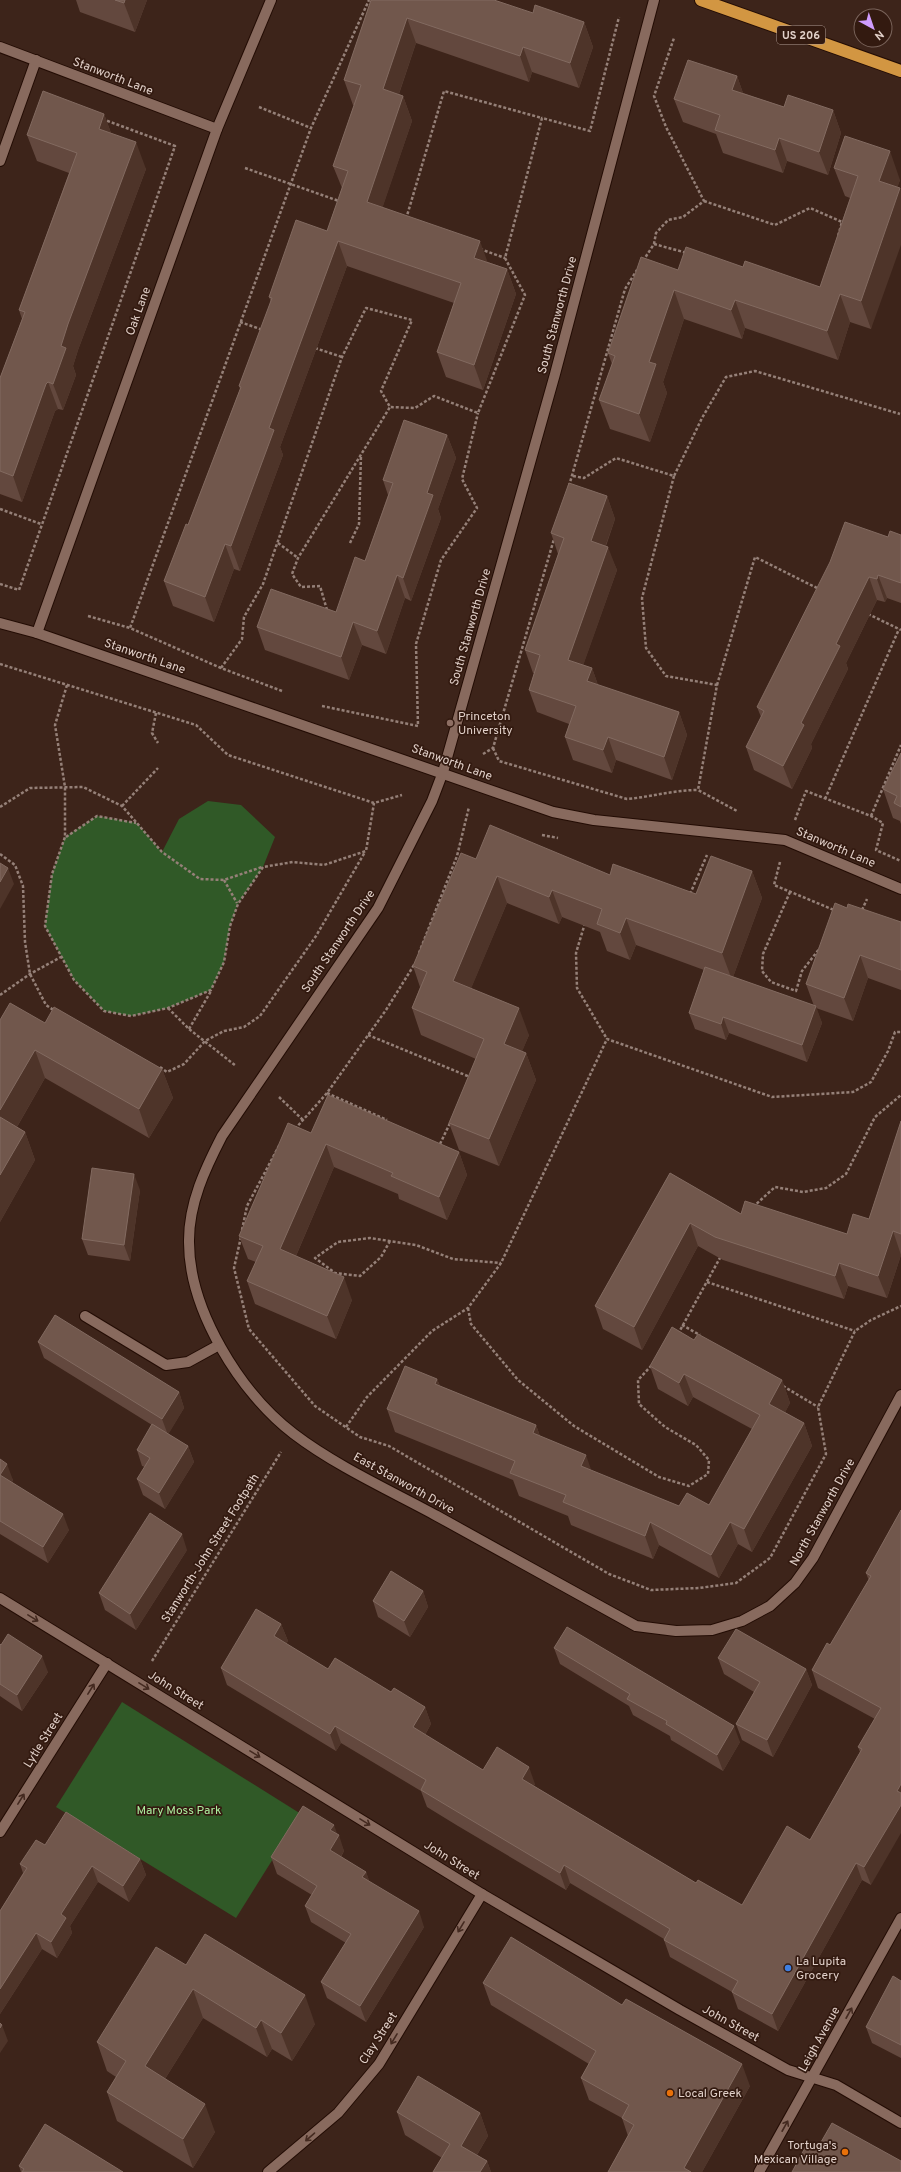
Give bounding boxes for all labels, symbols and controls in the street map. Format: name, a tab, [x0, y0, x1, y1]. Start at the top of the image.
north arrow	[853, 8, 893, 48]
road number: US 206	[777, 26, 825, 44]
text: N	[871, 27, 886, 43]
street label: Stanworth Lane	[70, 54, 155, 100]
street label: South Stanworth Drive	[535, 255, 581, 376]
street label: Oak Lane	[123, 285, 155, 338]
street label: South Stanworth Drive	[447, 567, 495, 688]
street label: Stanworth Lane	[102, 636, 187, 678]
place label: Princeton University	[458, 709, 513, 739]
marker: Princeton University	[445, 718, 455, 728]
street label: Stanworth Lane	[409, 741, 494, 785]
street label: Stanworth Lane	[793, 824, 878, 872]
street label: South Stanworth Drive	[298, 887, 379, 996]
street label: East Stanworth Drive	[350, 1449, 457, 1518]
street label: North Stanworth Drive	[787, 1456, 859, 1569]
street label: Stanworth-John Street Footpath	[158, 1471, 264, 1626]
one-way arrow	[27, 1614, 39, 1622]
street label: John Street	[145, 1667, 206, 1714]
one-way arrow	[138, 1682, 150, 1690]
one-way arrow	[86, 1684, 95, 1695]
street label: Lytle Street	[21, 1710, 67, 1771]
one-way arrow	[249, 1750, 260, 1758]
one-way arrow	[17, 1794, 25, 1805]
park label: Mary Moss Park	[137, 1803, 221, 1819]
one-way arrow	[359, 1819, 371, 1827]
street label: John Street	[421, 1837, 482, 1884]
one-way arrow	[457, 1921, 465, 1932]
place label: La Lupita Grocery	[796, 1954, 846, 1984]
marker: La Lupita Grocery	[783, 1963, 793, 1973]
street label: John Street	[699, 2002, 762, 2046]
street label: Leigh Avenue	[795, 2004, 844, 2075]
one-way arrow	[846, 2007, 853, 2019]
street label: Clay Street	[356, 2009, 402, 2068]
one-way arrow	[390, 2033, 398, 2045]
place label: Local Greek	[678, 2086, 742, 2102]
marker: Local Greek	[665, 2088, 675, 2098]
one-way arrow	[782, 2120, 790, 2132]
one-way arrow	[305, 2133, 316, 2142]
place label: Tortuga's Mexican Village	[754, 2138, 837, 2168]
marker: Tortuga's Mexican Village	[840, 2147, 850, 2157]

